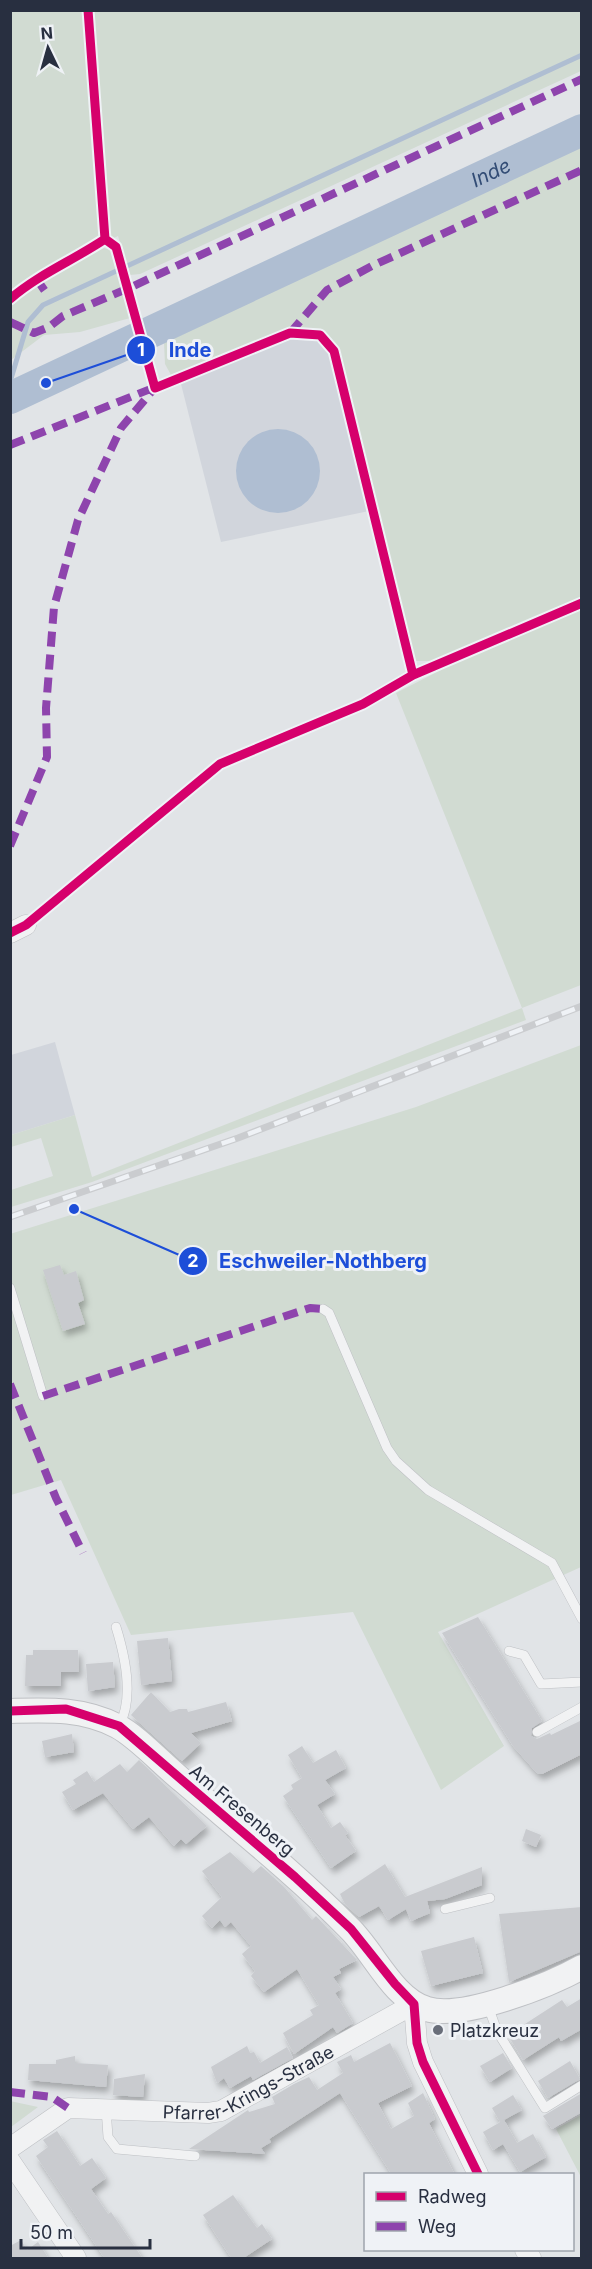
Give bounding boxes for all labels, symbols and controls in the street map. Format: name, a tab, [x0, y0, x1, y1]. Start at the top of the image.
north arrow	[18, 18, 78, 78]
text: N	[40, 23, 54, 44]
water label: Inde	[467, 153, 514, 192]
callout: Inde	[126, 331, 223, 369]
text: Inde	[169, 338, 211, 362]
text: 1	[137, 339, 145, 360]
callout: Eschweiler-Nothberg	[178, 1242, 439, 1280]
text: Eschweiler-Nothberg	[219, 1249, 427, 1273]
text: 2	[187, 1250, 199, 1271]
street label: Am Fresenberg	[185, 1760, 299, 1860]
place label: Platzkreuz	[450, 2020, 539, 2041]
marker: Platzkreuz	[431, 2023, 445, 2037]
street label: Pfarrer-Krings-Straße	[162, 2040, 337, 2124]
legend	[364, 2173, 574, 2251]
text: Radweg	[418, 2186, 487, 2207]
scale bar	[21, 2212, 150, 2250]
text: Weg	[418, 2216, 456, 2237]
text: 50 m	[30, 2222, 73, 2243]

